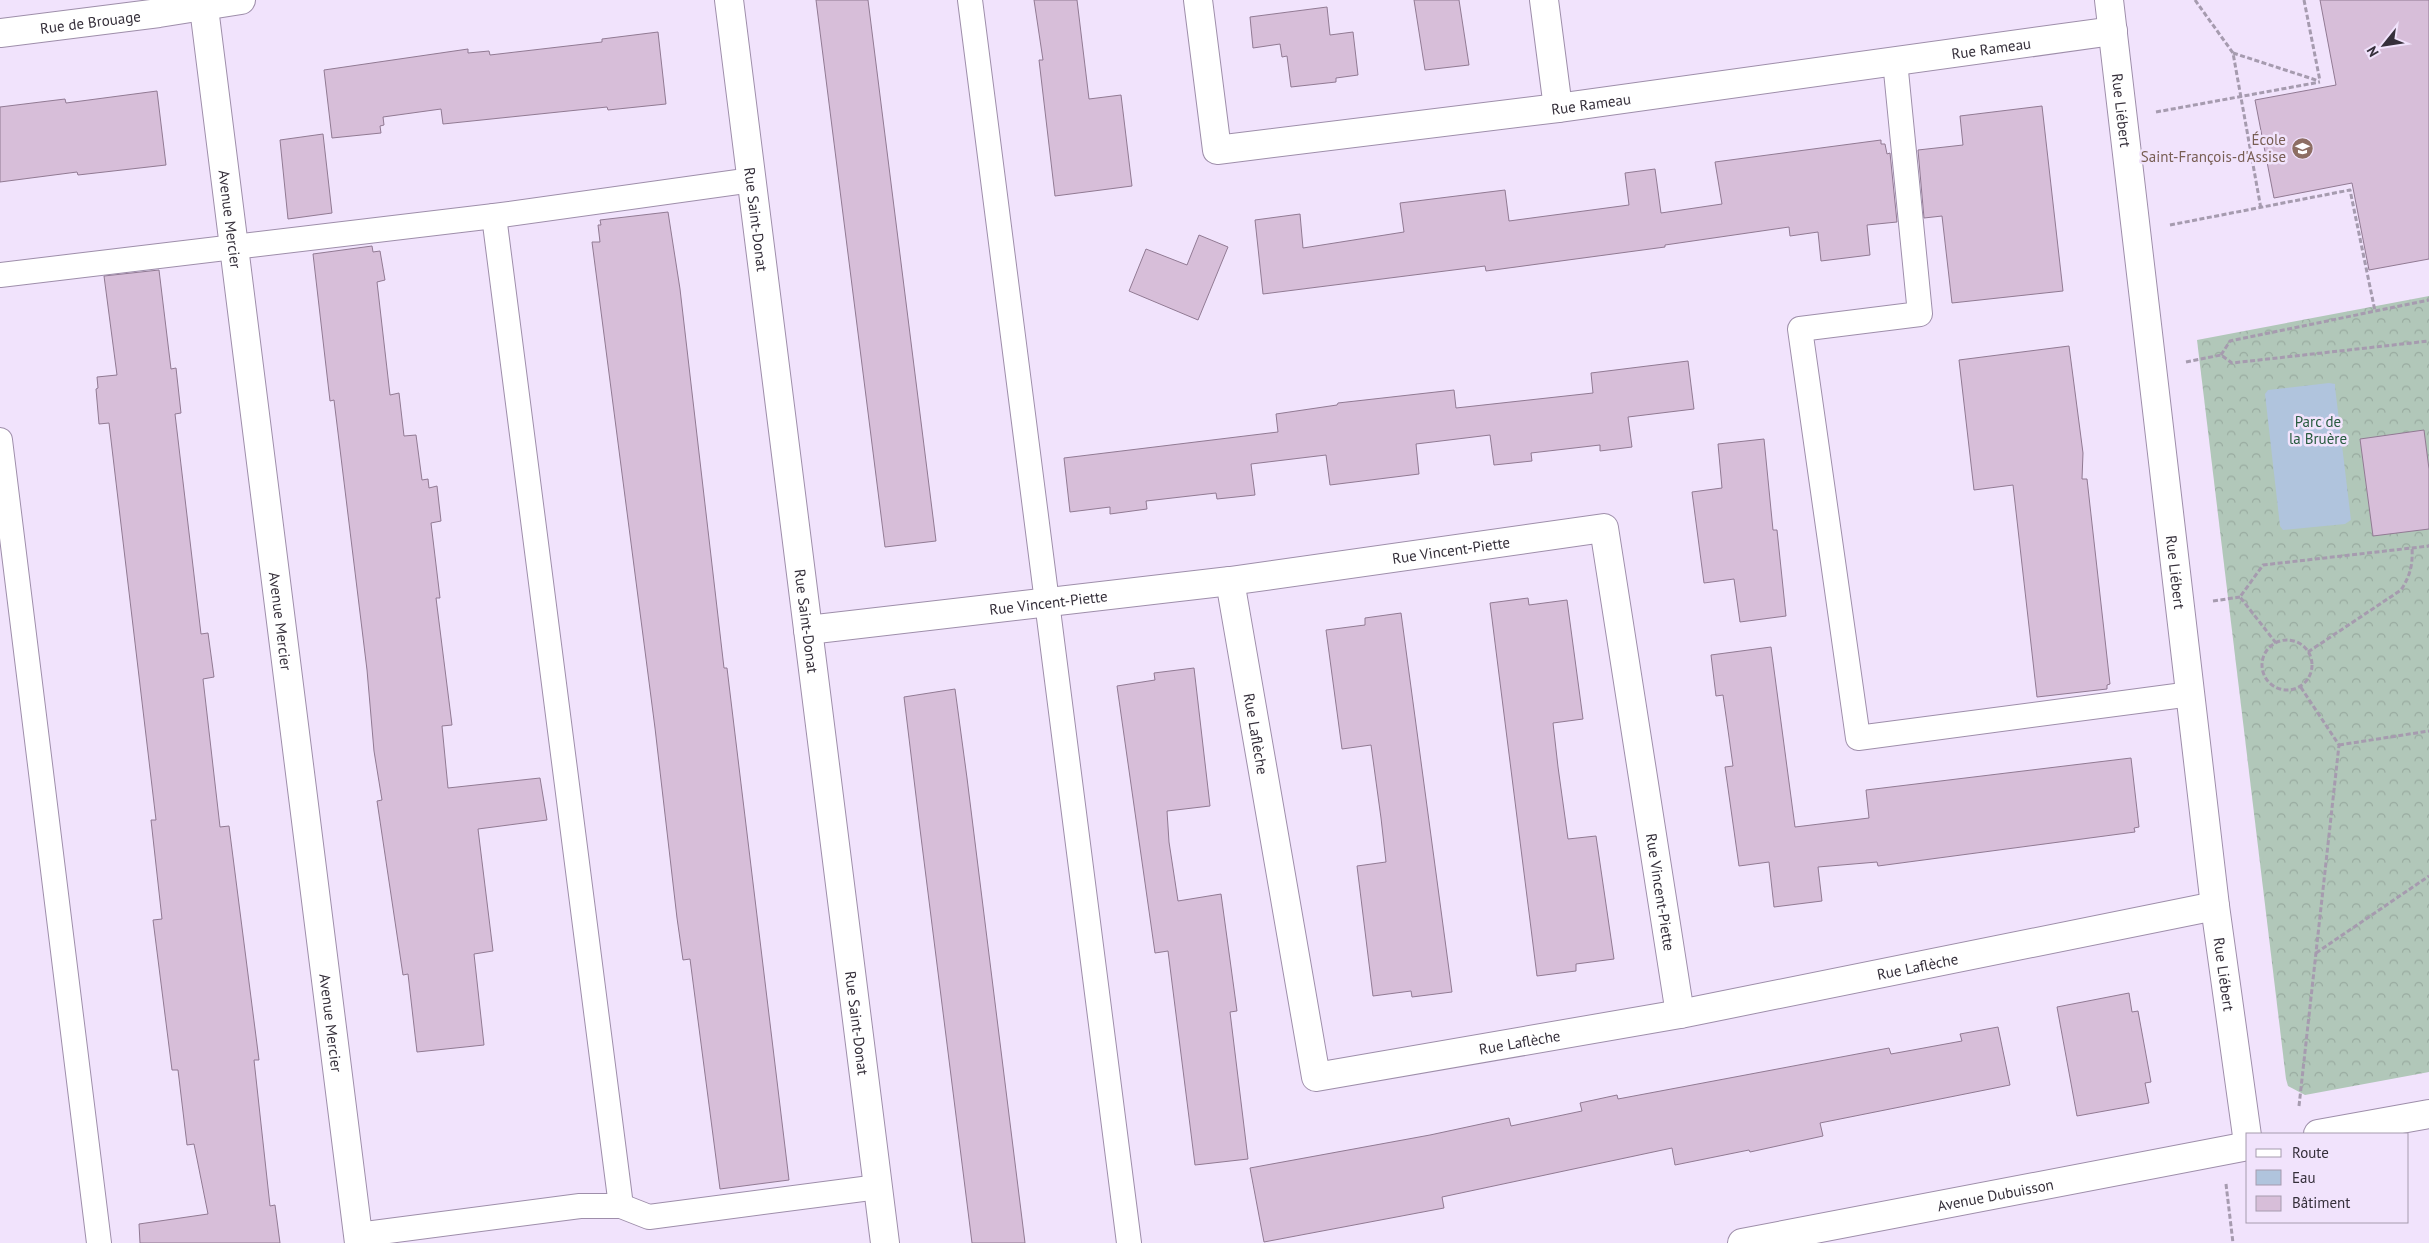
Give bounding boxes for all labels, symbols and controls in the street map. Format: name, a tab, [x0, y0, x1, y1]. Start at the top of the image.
street label: Rue de Brouage	[39, 6, 142, 37]
north arrow	[2359, 20, 2409, 70]
street label: Rue Rameau	[1950, 33, 2032, 63]
text: N	[2363, 43, 2383, 60]
street label: Rue Liébert	[2108, 72, 2136, 148]
street label: Rue Rameau	[1550, 89, 1632, 118]
place label: École Saint-François-d'Assise	[2141, 130, 2286, 166]
school or university icon: École Saint-François-d'Assise	[2290, 136, 2314, 160]
street label: Rue Saint-Donat	[741, 166, 772, 272]
street label: Avenue Mercier	[215, 169, 246, 270]
park label: Parc de la Bruère	[2289, 412, 2347, 448]
street label: Rue Vincent-Piette	[1391, 532, 1511, 567]
street label: Rue Liébert	[2162, 534, 2190, 610]
street label: Rue Saint-Donat	[791, 568, 823, 674]
street label: Avenue Mercier	[265, 571, 297, 671]
street label: Rue Vincent-Piette	[988, 586, 1108, 618]
street label: Rue Laflèche	[1240, 692, 1273, 776]
street label: Rue Vincent-Piette	[1642, 832, 1679, 952]
street label: Rue Liébert	[2210, 936, 2239, 1012]
street label: Rue Laflèche	[1875, 949, 1960, 984]
street label: Rue Saint-Donat	[841, 970, 873, 1076]
street label: Avenue Mercier	[316, 973, 347, 1073]
street label: Rue Laflèche	[1477, 1025, 1562, 1058]
legend	[2246, 1133, 2409, 1223]
text: Route	[2292, 1143, 2329, 1162]
text: Eau	[2292, 1168, 2316, 1187]
street label: Avenue Dubuisson	[1936, 1174, 2055, 1215]
text: Bâtiment	[2292, 1193, 2350, 1212]

